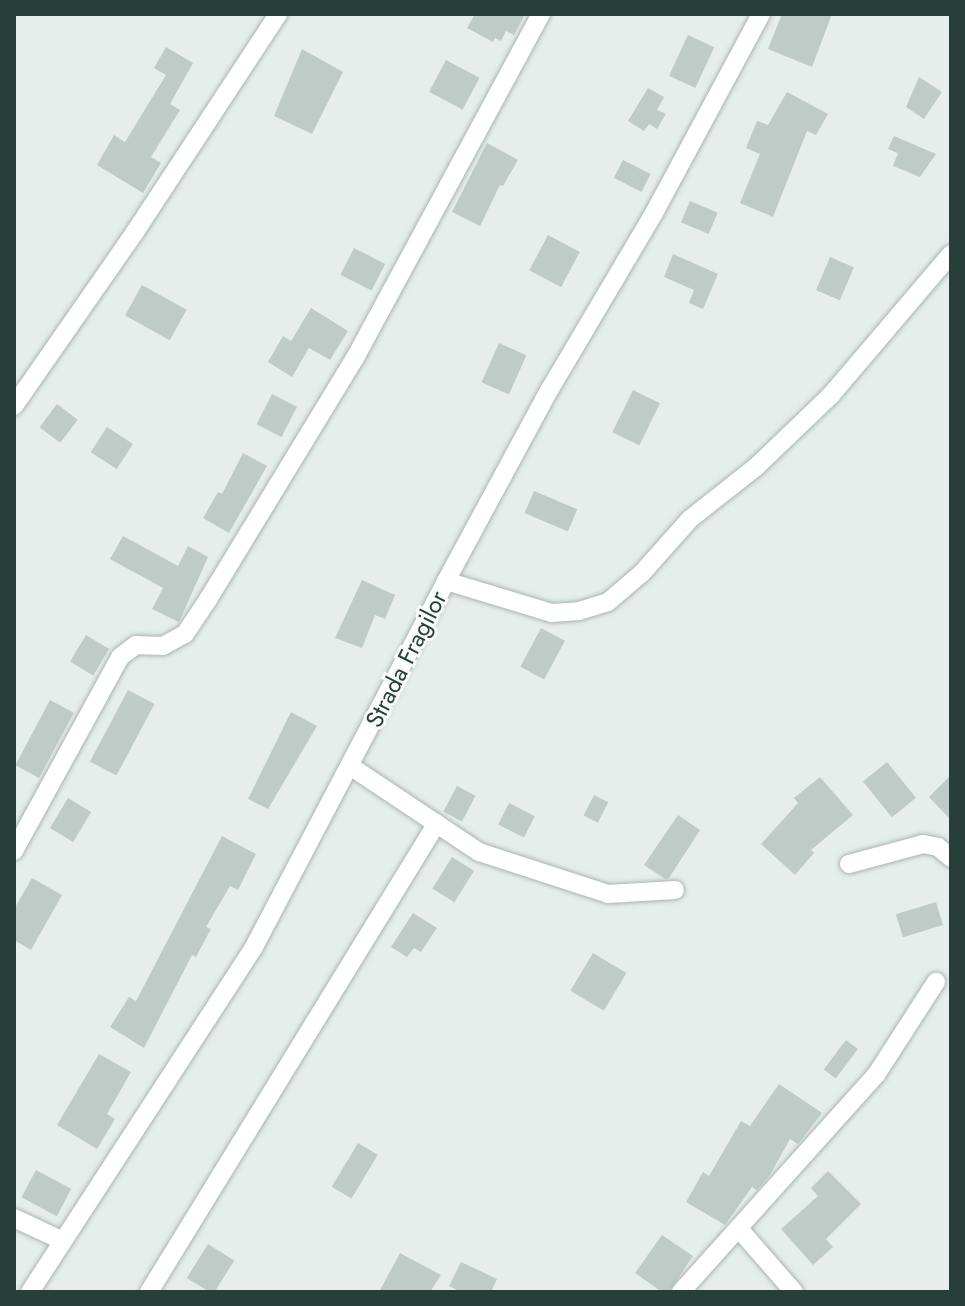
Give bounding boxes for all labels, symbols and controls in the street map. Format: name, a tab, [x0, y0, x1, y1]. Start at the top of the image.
street label: Strada Fragilor	[359, 586, 453, 732]

